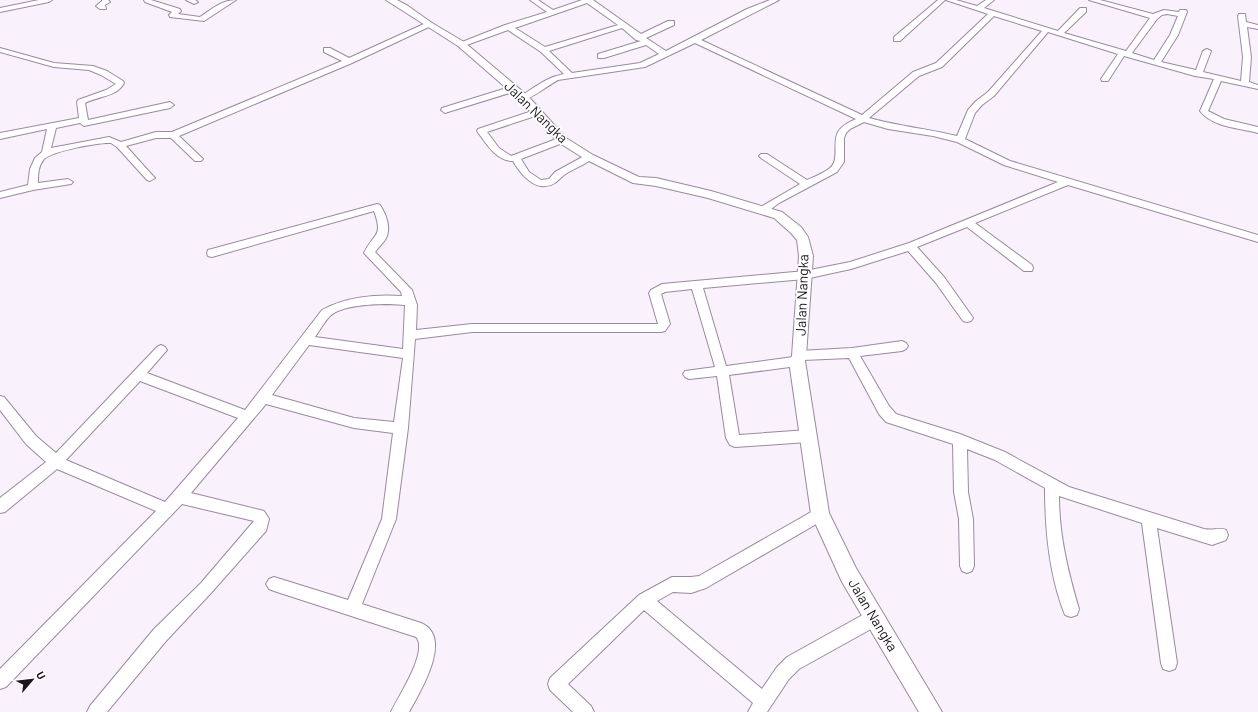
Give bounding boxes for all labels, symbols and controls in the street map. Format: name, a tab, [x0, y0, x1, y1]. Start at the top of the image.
street label: Jalan Nangka	[501, 77, 572, 146]
street label: Jalan Nangka	[792, 254, 811, 336]
street label: Jalan Nangka	[845, 575, 902, 654]
north arrow	[12, 660, 52, 700]
text: U	[34, 669, 49, 681]

